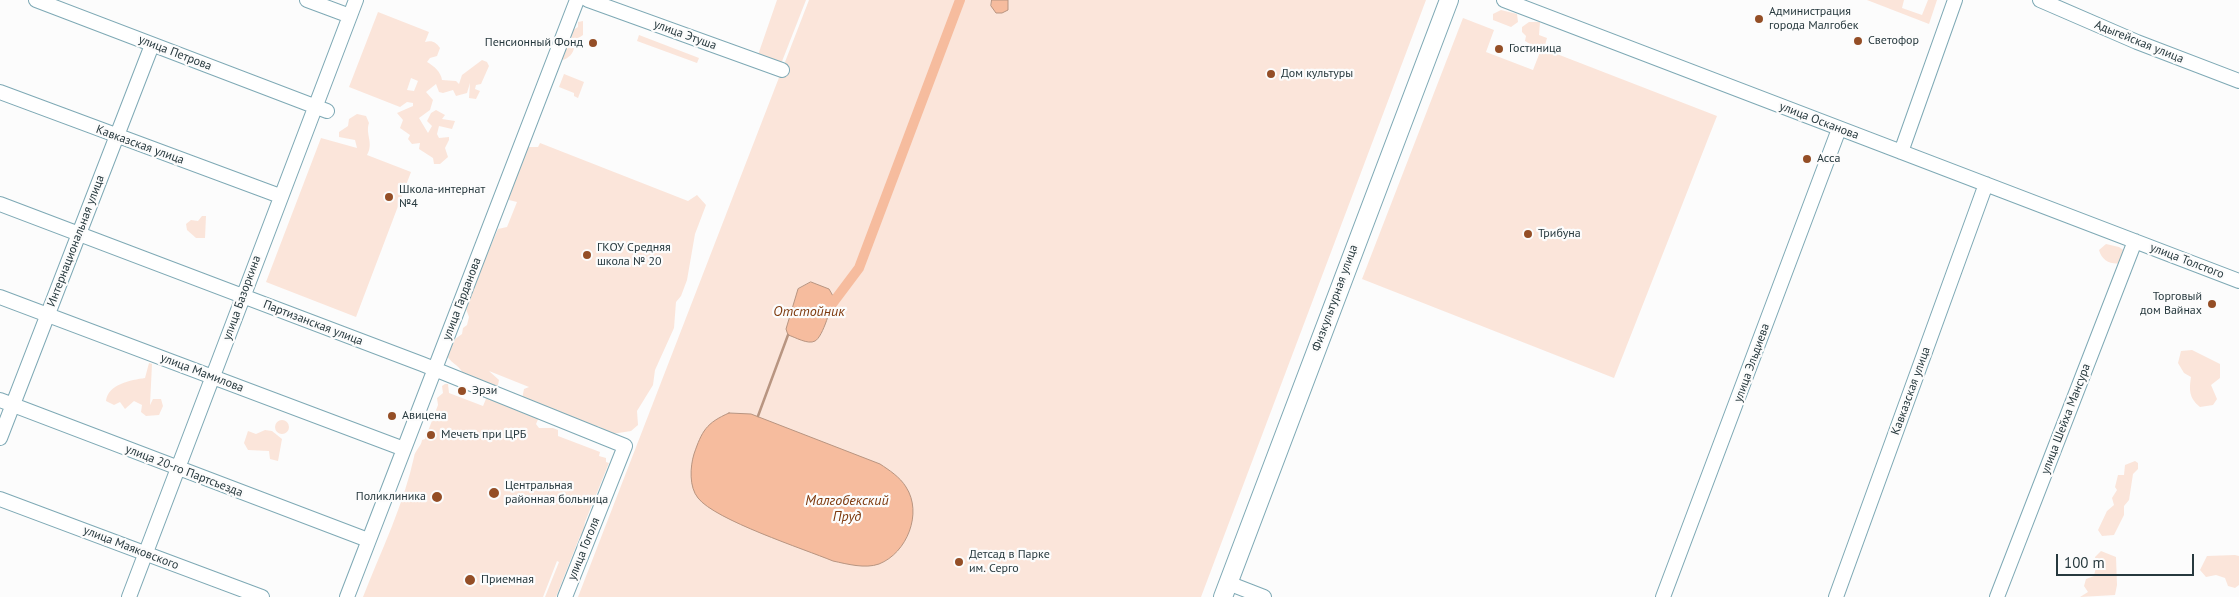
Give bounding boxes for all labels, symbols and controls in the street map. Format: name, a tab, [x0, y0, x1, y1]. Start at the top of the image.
place label: Администрация города Малгобек	[1769, 5, 1859, 33]
marker: Администрация города Малгобек	[1753, 13, 1765, 25]
street label: улица Этуша	[652, 17, 718, 53]
street label: Адыгейская улица	[2092, 18, 2186, 66]
street label: улица Петрова	[136, 32, 214, 74]
place label: Светофор	[1868, 34, 1919, 48]
marker: Светофор	[1852, 35, 1864, 47]
place label: Пенсионный Фонд	[485, 36, 583, 50]
marker: Пенсионный Фонд	[587, 37, 599, 49]
place label: Гостиница	[1509, 42, 1562, 56]
marker: Гостиница	[1493, 43, 1505, 55]
place label: Дом культуры	[1281, 67, 1353, 81]
marker: Дом культуры	[1265, 68, 1277, 80]
street label: улица Осканова	[1777, 99, 1861, 143]
street label: Кавказская улица	[94, 122, 186, 168]
place label: Асса	[1817, 152, 1840, 166]
marker: Асса	[1801, 153, 1813, 165]
street label: Интернациональная улица	[44, 173, 108, 309]
place label: Школа-интернат №4	[399, 183, 485, 211]
marker: Школа-интернат №4	[383, 191, 395, 203]
place label: Трибуна	[1538, 227, 1581, 241]
marker: Трибуна	[1522, 228, 1534, 240]
street label: улица Толстого	[2148, 240, 2226, 282]
place label: ГКОУ Средняя школа № 20	[597, 241, 671, 269]
street label: Физкультурная улица	[1309, 243, 1361, 353]
marker: ГКОУ Средняя школа № 20	[581, 249, 593, 261]
street label: улица Базоркина	[220, 254, 264, 342]
street label: улица Гарданова	[440, 256, 484, 342]
place label: Торговый дом Вайнах	[2140, 290, 2202, 318]
street label: Партизанская улица	[261, 297, 365, 349]
marker: Торговый дом Вайнах	[2206, 298, 2218, 310]
water label: Отстойник	[773, 304, 845, 320]
street label: улица Эльдиева	[1731, 322, 1773, 404]
street label: Кавказская улица	[1888, 345, 1934, 437]
street label: улица Мамилова	[158, 351, 246, 395]
street label: улица Шейха Мансура	[2038, 362, 2094, 476]
place label: Эрзи	[472, 384, 497, 398]
marker: Эрзи	[456, 385, 468, 397]
place label: Авицена	[402, 409, 447, 423]
marker: Авицена	[386, 410, 398, 422]
place label: Мечеть при ЦРБ	[441, 428, 526, 442]
marker: Мечеть при ЦРБ	[425, 429, 437, 441]
street label: улица 20-го Партсъезда	[123, 442, 245, 500]
place label: Центральная районная больница	[505, 479, 608, 507]
marker: Центральная районная больница	[487, 486, 501, 500]
place label: Поликлиника	[356, 490, 426, 504]
marker: Поликлиника	[430, 490, 444, 504]
water label: Малгобекский Пруд	[805, 493, 889, 526]
street label: улица Гоголя	[565, 515, 603, 583]
street label: улица Маяковского	[81, 523, 181, 573]
scale bar	[2059, 544, 2196, 576]
place label: Детсад в Парке им. Серго	[969, 548, 1050, 576]
text: 100 m	[2064, 553, 2105, 572]
marker: Детсад в Парке им. Серго	[953, 556, 965, 568]
marker: Приемная	[463, 573, 477, 587]
place label: Приемная	[481, 573, 534, 587]

